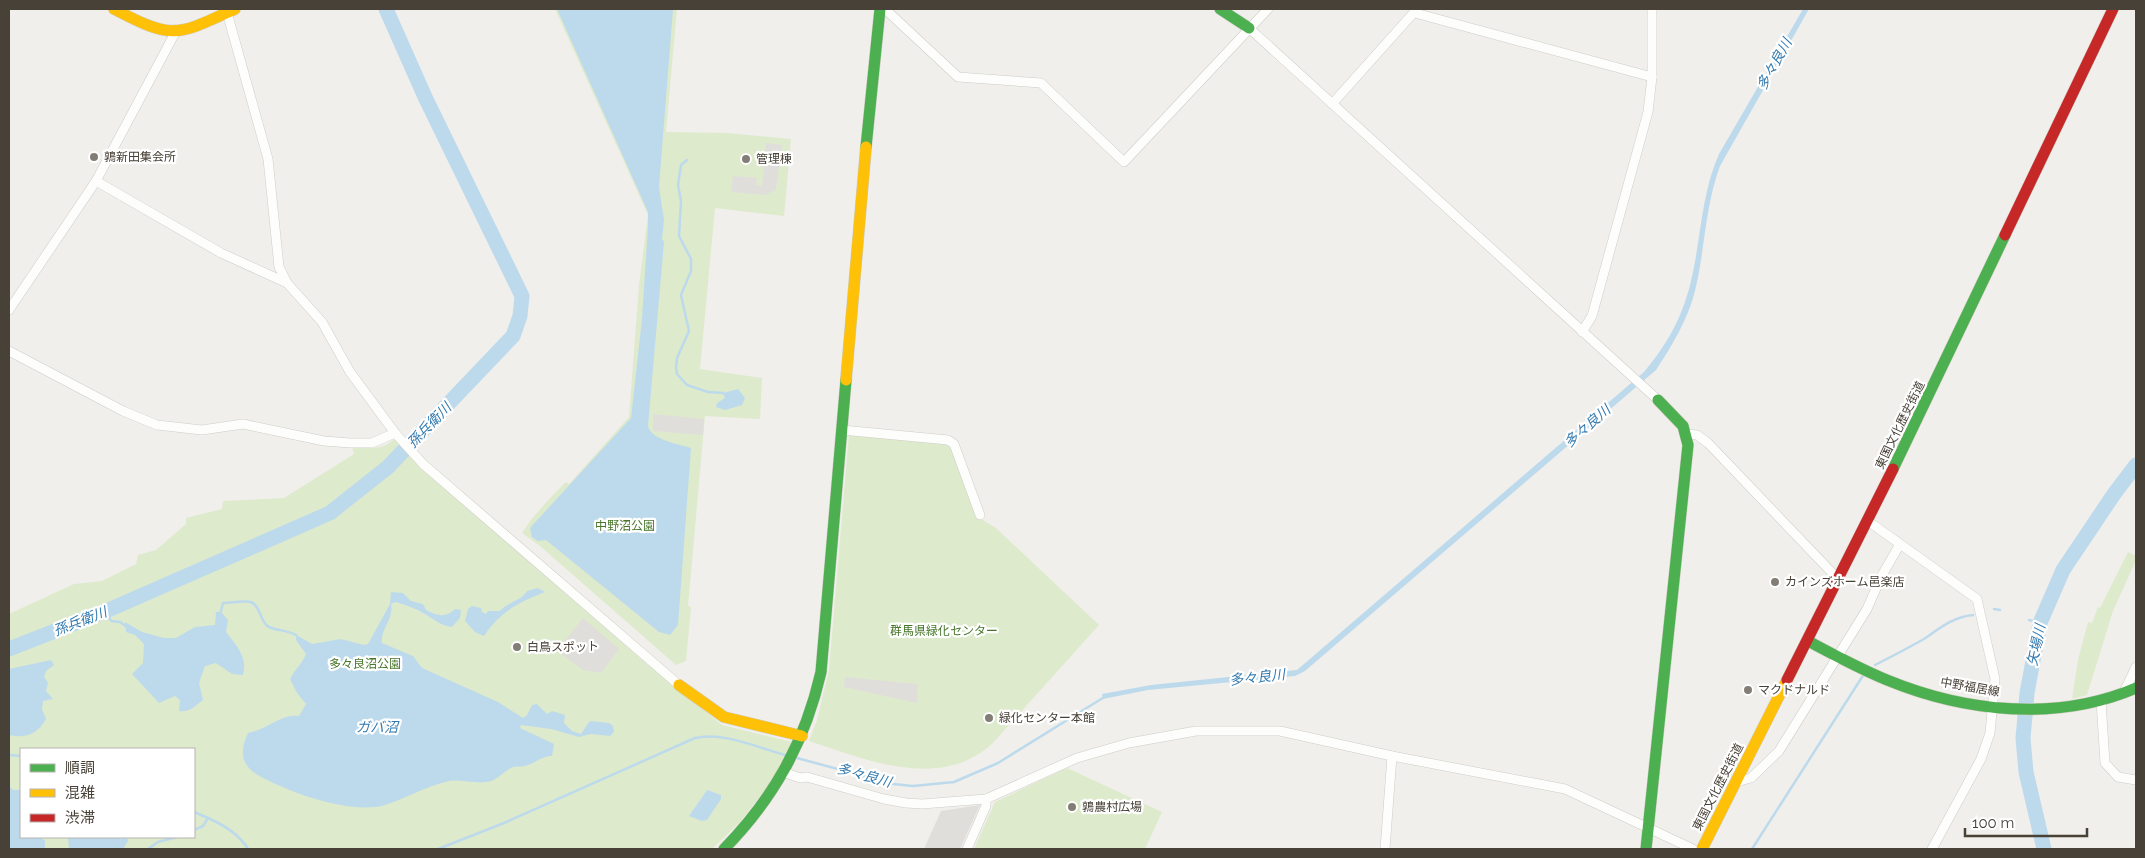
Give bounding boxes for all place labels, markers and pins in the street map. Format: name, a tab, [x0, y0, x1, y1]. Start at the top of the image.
place label: 鶉新田集会所	[104, 150, 176, 164]
marker: 鶉新田集会所	[88, 151, 100, 163]
place label: 管理棟	[756, 152, 792, 166]
marker: 管理棟	[740, 153, 752, 165]
place label: カインズホーム邑楽店	[1785, 575, 1904, 589]
marker: カインズホーム邑楽店	[1769, 576, 1781, 588]
place label: 白鳥スポット	[527, 640, 599, 654]
marker: 白鳥スポット	[511, 641, 523, 653]
place label: マクドナルド	[1758, 683, 1830, 697]
marker: マクドナルド	[1742, 684, 1754, 696]
place label: 緑化センター本館	[999, 711, 1095, 725]
marker: 緑化センター本館	[983, 712, 995, 724]
place label: 鶉農村広場	[1082, 800, 1142, 814]
marker: 鶉農村広場	[1066, 801, 1078, 813]

